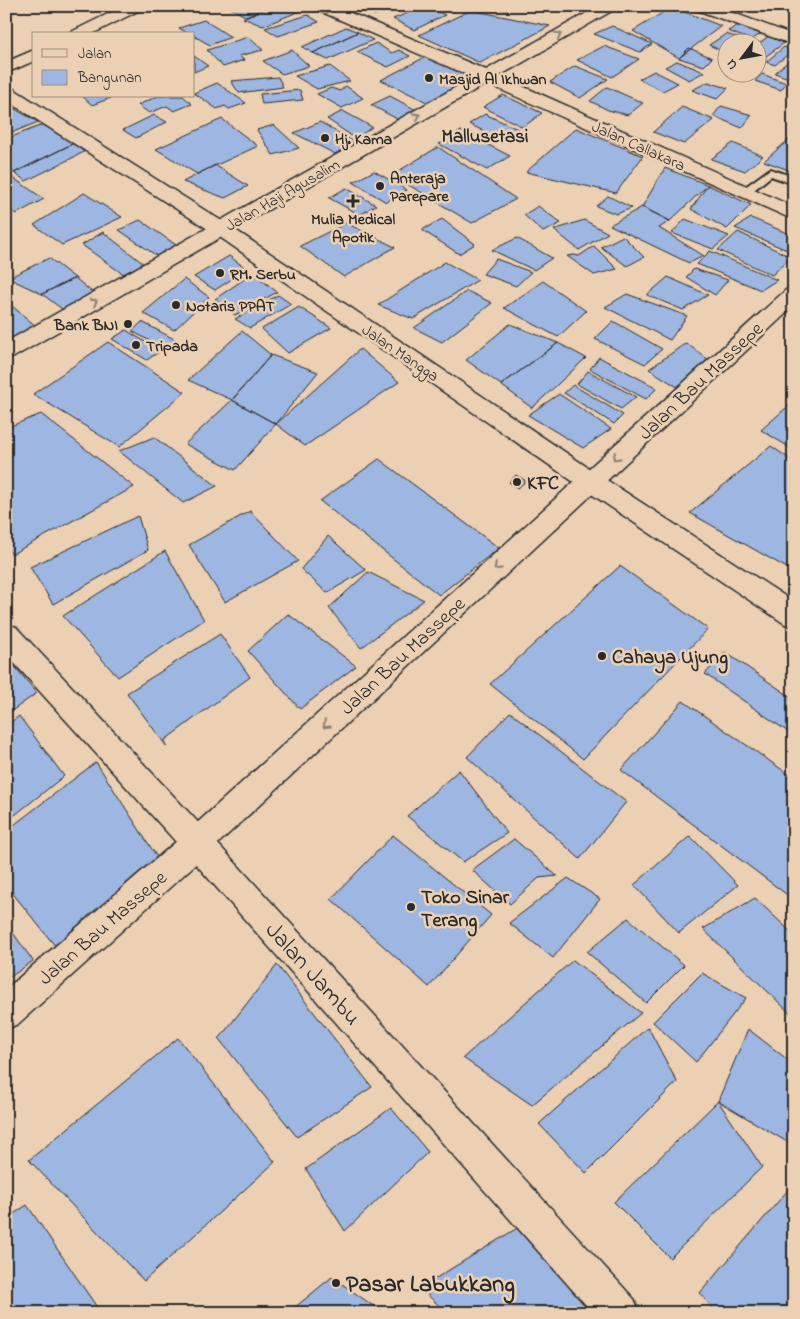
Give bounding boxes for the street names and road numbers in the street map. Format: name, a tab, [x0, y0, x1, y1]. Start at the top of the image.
street label: Jalan Callakara	[587, 115, 689, 178]
street label: Jalan Haji Agusalim	[221, 153, 345, 238]
street label: Jalan Bau Massepe	[632, 316, 771, 448]
street label: Jalan Mangga	[356, 319, 443, 388]
street label: Jalan Bau Massepe	[334, 591, 473, 723]
street label: Jalan Bau Massepe	[33, 865, 174, 993]
street label: Jalan Jambu	[256, 915, 368, 1034]

